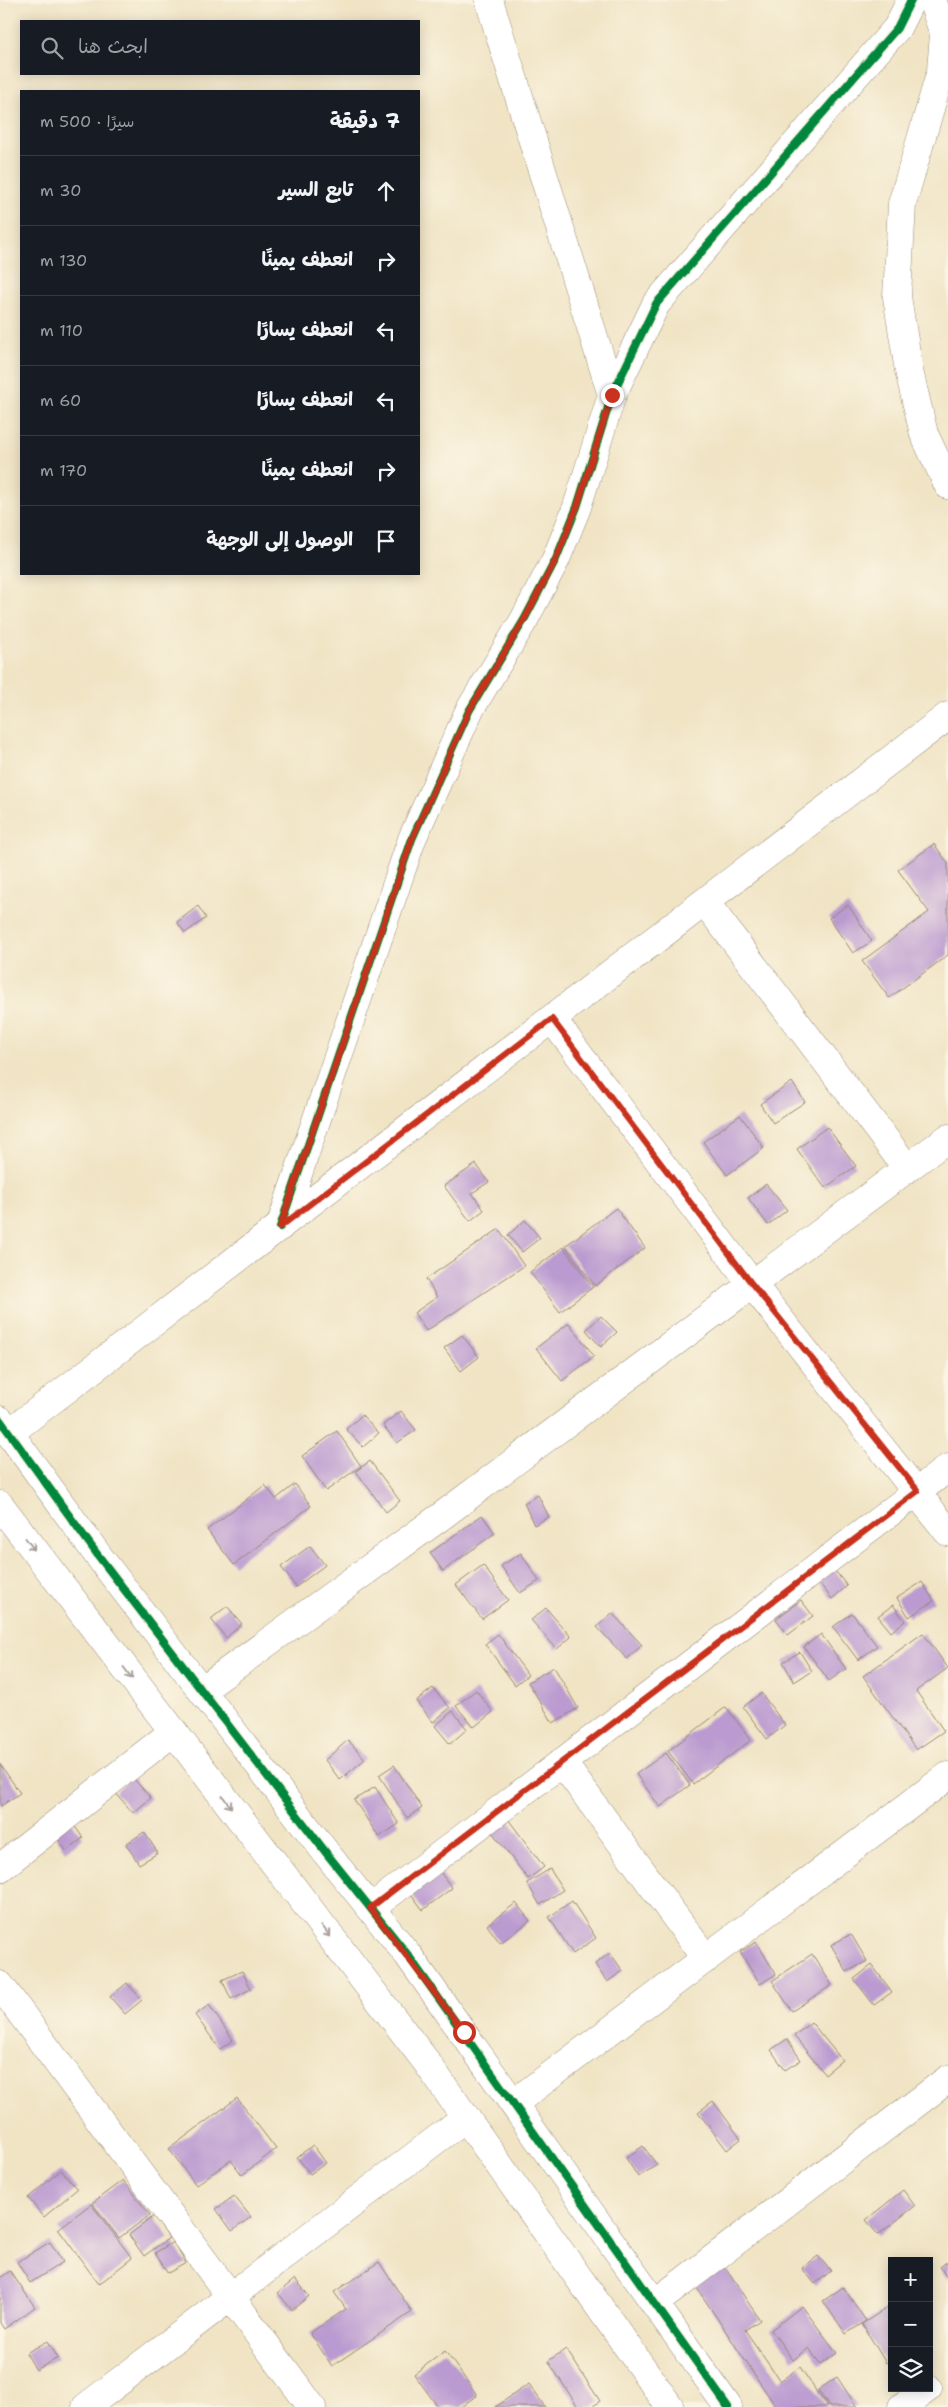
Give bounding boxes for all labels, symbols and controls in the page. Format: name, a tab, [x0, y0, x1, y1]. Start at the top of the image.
search box	[20, 20, 420, 75]
icon: search	[38, 34, 66, 62]
text: ابحث هنا	[78, 34, 148, 59]
text: 7 دقيقة	[330, 107, 400, 135]
text: سيرًا · 500 m	[40, 111, 134, 132]
text: تابع السير	[279, 177, 353, 202]
icon: ahead	[372, 177, 400, 205]
text: 30 m	[40, 180, 81, 201]
text: انعطف يمينًا	[262, 247, 353, 272]
icon: right	[372, 247, 400, 275]
text: 130 m	[40, 250, 87, 271]
text: انعطف يسارًا	[257, 317, 353, 342]
icon: left	[372, 317, 400, 345]
text: 110 m	[40, 320, 83, 341]
route end	[601, 384, 624, 407]
text: انعطف يسارًا	[257, 387, 353, 412]
icon: left	[372, 387, 400, 415]
text: 60 m	[40, 390, 81, 411]
text: انعطف يمينًا	[262, 457, 353, 482]
icon: right	[372, 457, 400, 485]
text: 170 m	[40, 460, 87, 481]
text: الوصول إلى الوجهة	[206, 527, 353, 552]
icon: arrive	[372, 527, 400, 555]
one-way arrow	[24, 1537, 35, 1550]
one-way arrow	[123, 1666, 133, 1680]
one-way arrow	[222, 1795, 233, 1808]
one-way arrow	[321, 1924, 331, 1938]
route start	[453, 2021, 476, 2044]
map controls	[888, 2257, 933, 2392]
button: +	[888, 2257, 933, 2302]
button: −	[888, 2302, 933, 2347]
button: layers	[888, 2347, 933, 2392]

